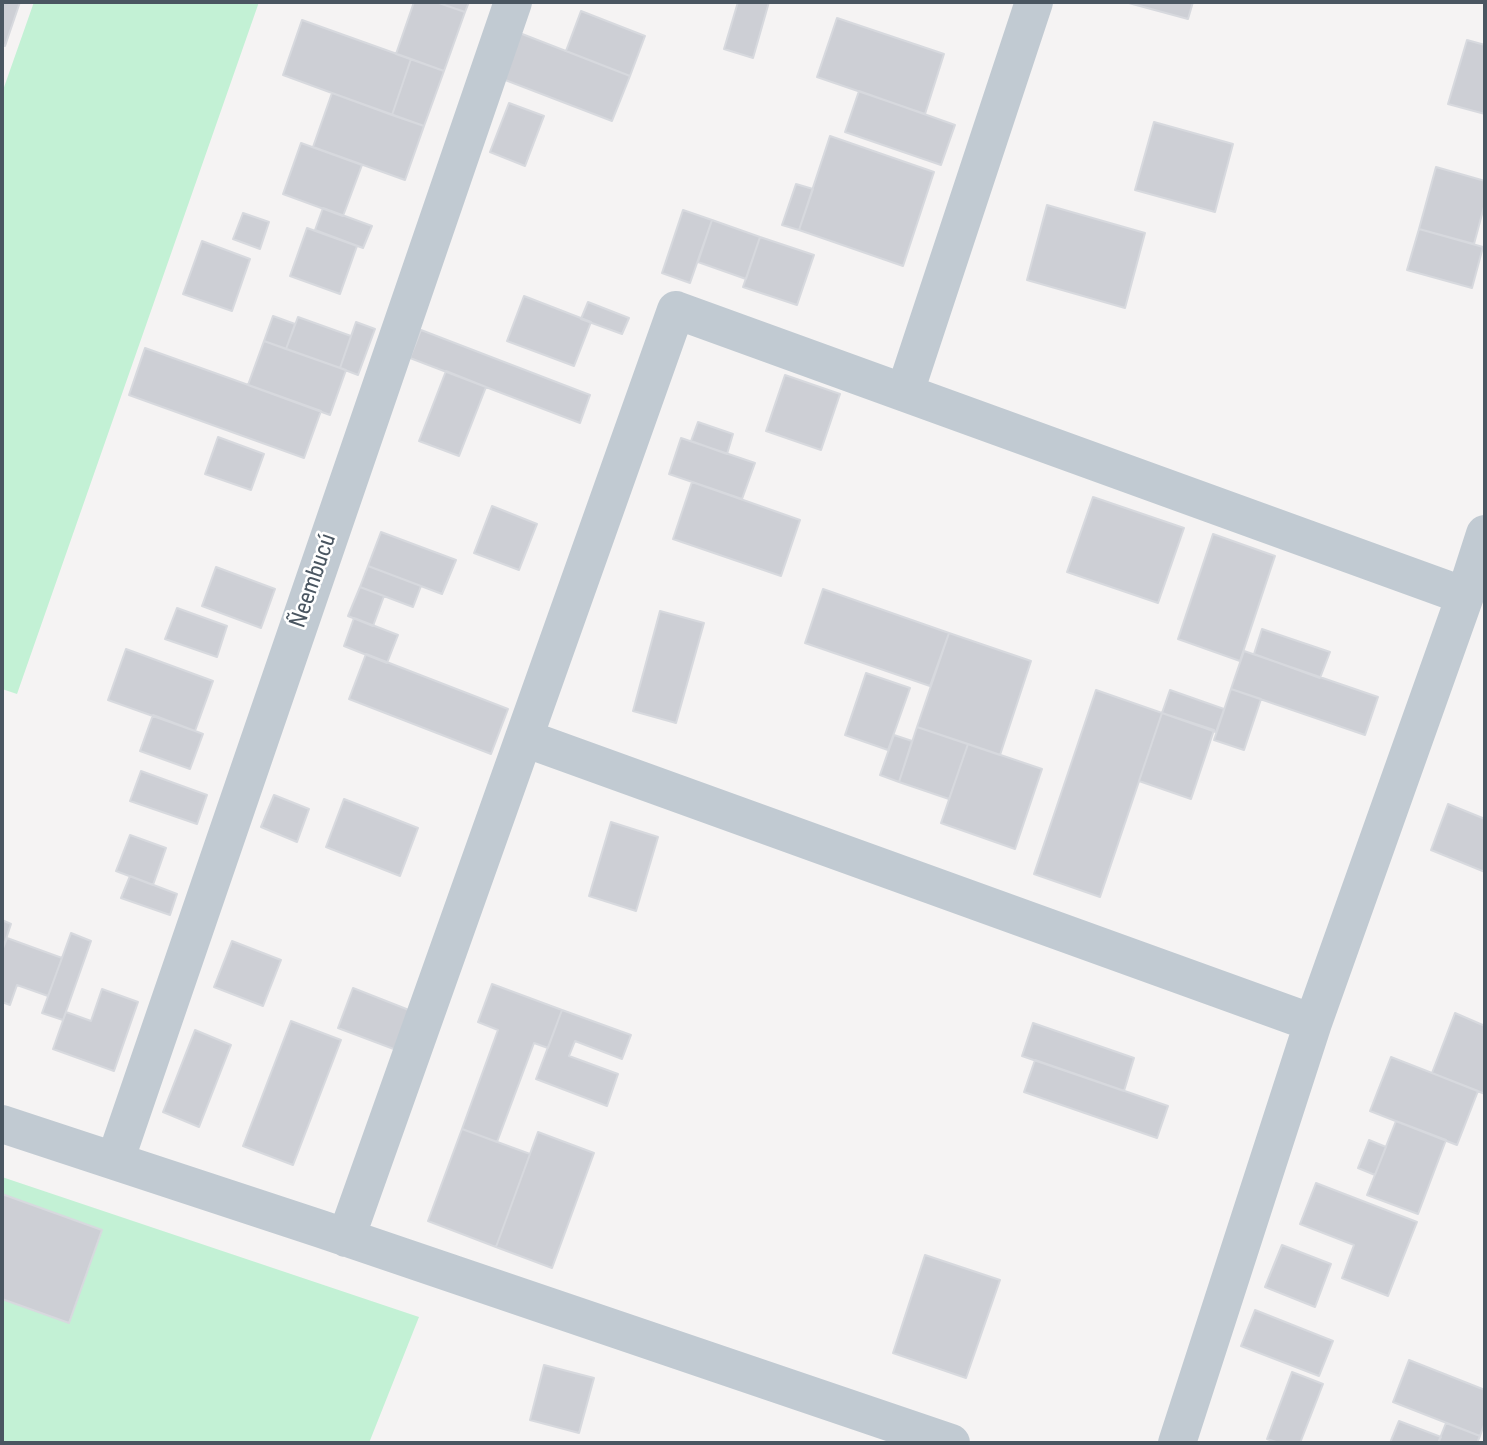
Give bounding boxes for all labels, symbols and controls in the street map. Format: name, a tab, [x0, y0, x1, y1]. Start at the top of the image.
street label: Ñeembucú	[285, 530, 343, 632]

